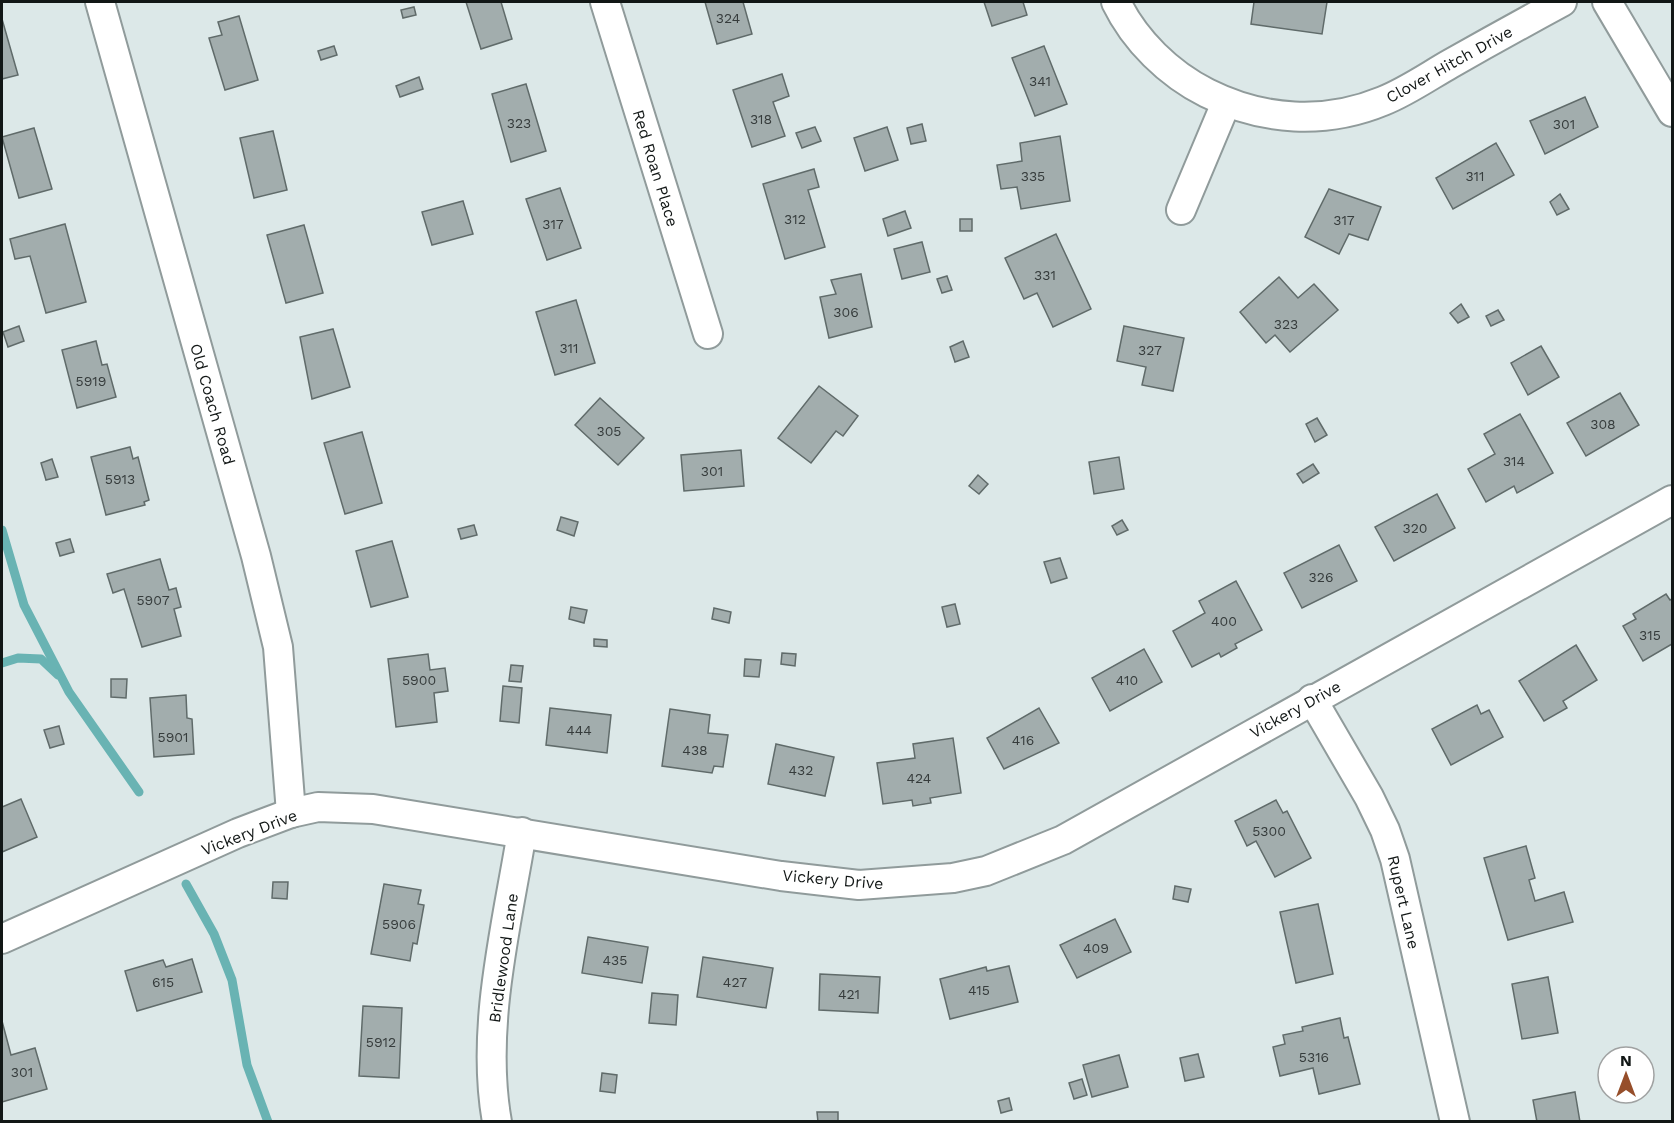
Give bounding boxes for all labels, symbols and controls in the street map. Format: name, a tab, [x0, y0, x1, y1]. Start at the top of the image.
house number: 324	[716, 10, 740, 26]
street label: Clover Hitch Drive	[1383, 22, 1516, 107]
house number: 341	[1029, 73, 1051, 89]
street label: Red Roan Place	[629, 107, 682, 229]
house number: 318	[750, 111, 772, 127]
house number: 323	[507, 115, 531, 131]
house number: 301	[1553, 116, 1575, 132]
house number: 335	[1021, 168, 1045, 184]
house number: 311	[1465, 168, 1485, 184]
house number: 312	[784, 211, 806, 227]
house number: 317	[1333, 212, 1355, 228]
house number: 317	[542, 216, 564, 232]
house number: 331	[1034, 267, 1056, 283]
house number: 306	[833, 304, 859, 320]
house number: 323	[1274, 316, 1298, 332]
house number: 311	[559, 340, 579, 356]
street label: Old Coach Road	[186, 341, 239, 467]
house number: 327	[1138, 342, 1162, 358]
house number: 5919	[76, 373, 106, 389]
house number: 308	[1590, 416, 1616, 432]
house number: 305	[596, 423, 622, 439]
house number: 314	[1503, 453, 1525, 469]
house number: 301	[701, 463, 723, 479]
house number: 5913	[105, 471, 135, 487]
house number: 320	[1402, 520, 1428, 536]
house number: 326	[1309, 569, 1333, 585]
house number: 5907	[136, 592, 170, 608]
house number: 400	[1211, 613, 1237, 629]
house number: 315	[1639, 627, 1661, 643]
house number: 5900	[402, 672, 436, 688]
house number: 410	[1116, 672, 1138, 688]
street label: Vickery Drive	[1246, 677, 1344, 742]
house number: 444	[566, 722, 592, 738]
house number: 5901	[158, 729, 188, 745]
house number: 416	[1012, 732, 1034, 748]
house number: 438	[682, 742, 708, 758]
house number: 432	[789, 762, 813, 778]
house number: 424	[907, 770, 931, 786]
street label: Vickery Drive	[199, 805, 300, 859]
house number: 5300	[1252, 823, 1286, 839]
street label: Rupert Lane	[1384, 853, 1424, 951]
street label: Vickery Drive	[782, 866, 884, 893]
street label: Bridlewood Lane	[485, 892, 522, 1024]
house number: 5906	[382, 916, 416, 932]
house number: 409	[1083, 940, 1109, 956]
house number: 435	[603, 952, 627, 968]
house number: 615	[152, 974, 174, 990]
house number: 427	[723, 974, 747, 990]
house number: 415	[968, 982, 990, 998]
house number: 421	[838, 986, 860, 1002]
house number: 5912	[366, 1034, 396, 1050]
north arrow	[1596, 1045, 1656, 1105]
house number: 5316	[1299, 1049, 1329, 1065]
text: N	[1620, 1051, 1632, 1070]
house number: 301	[11, 1064, 33, 1080]

